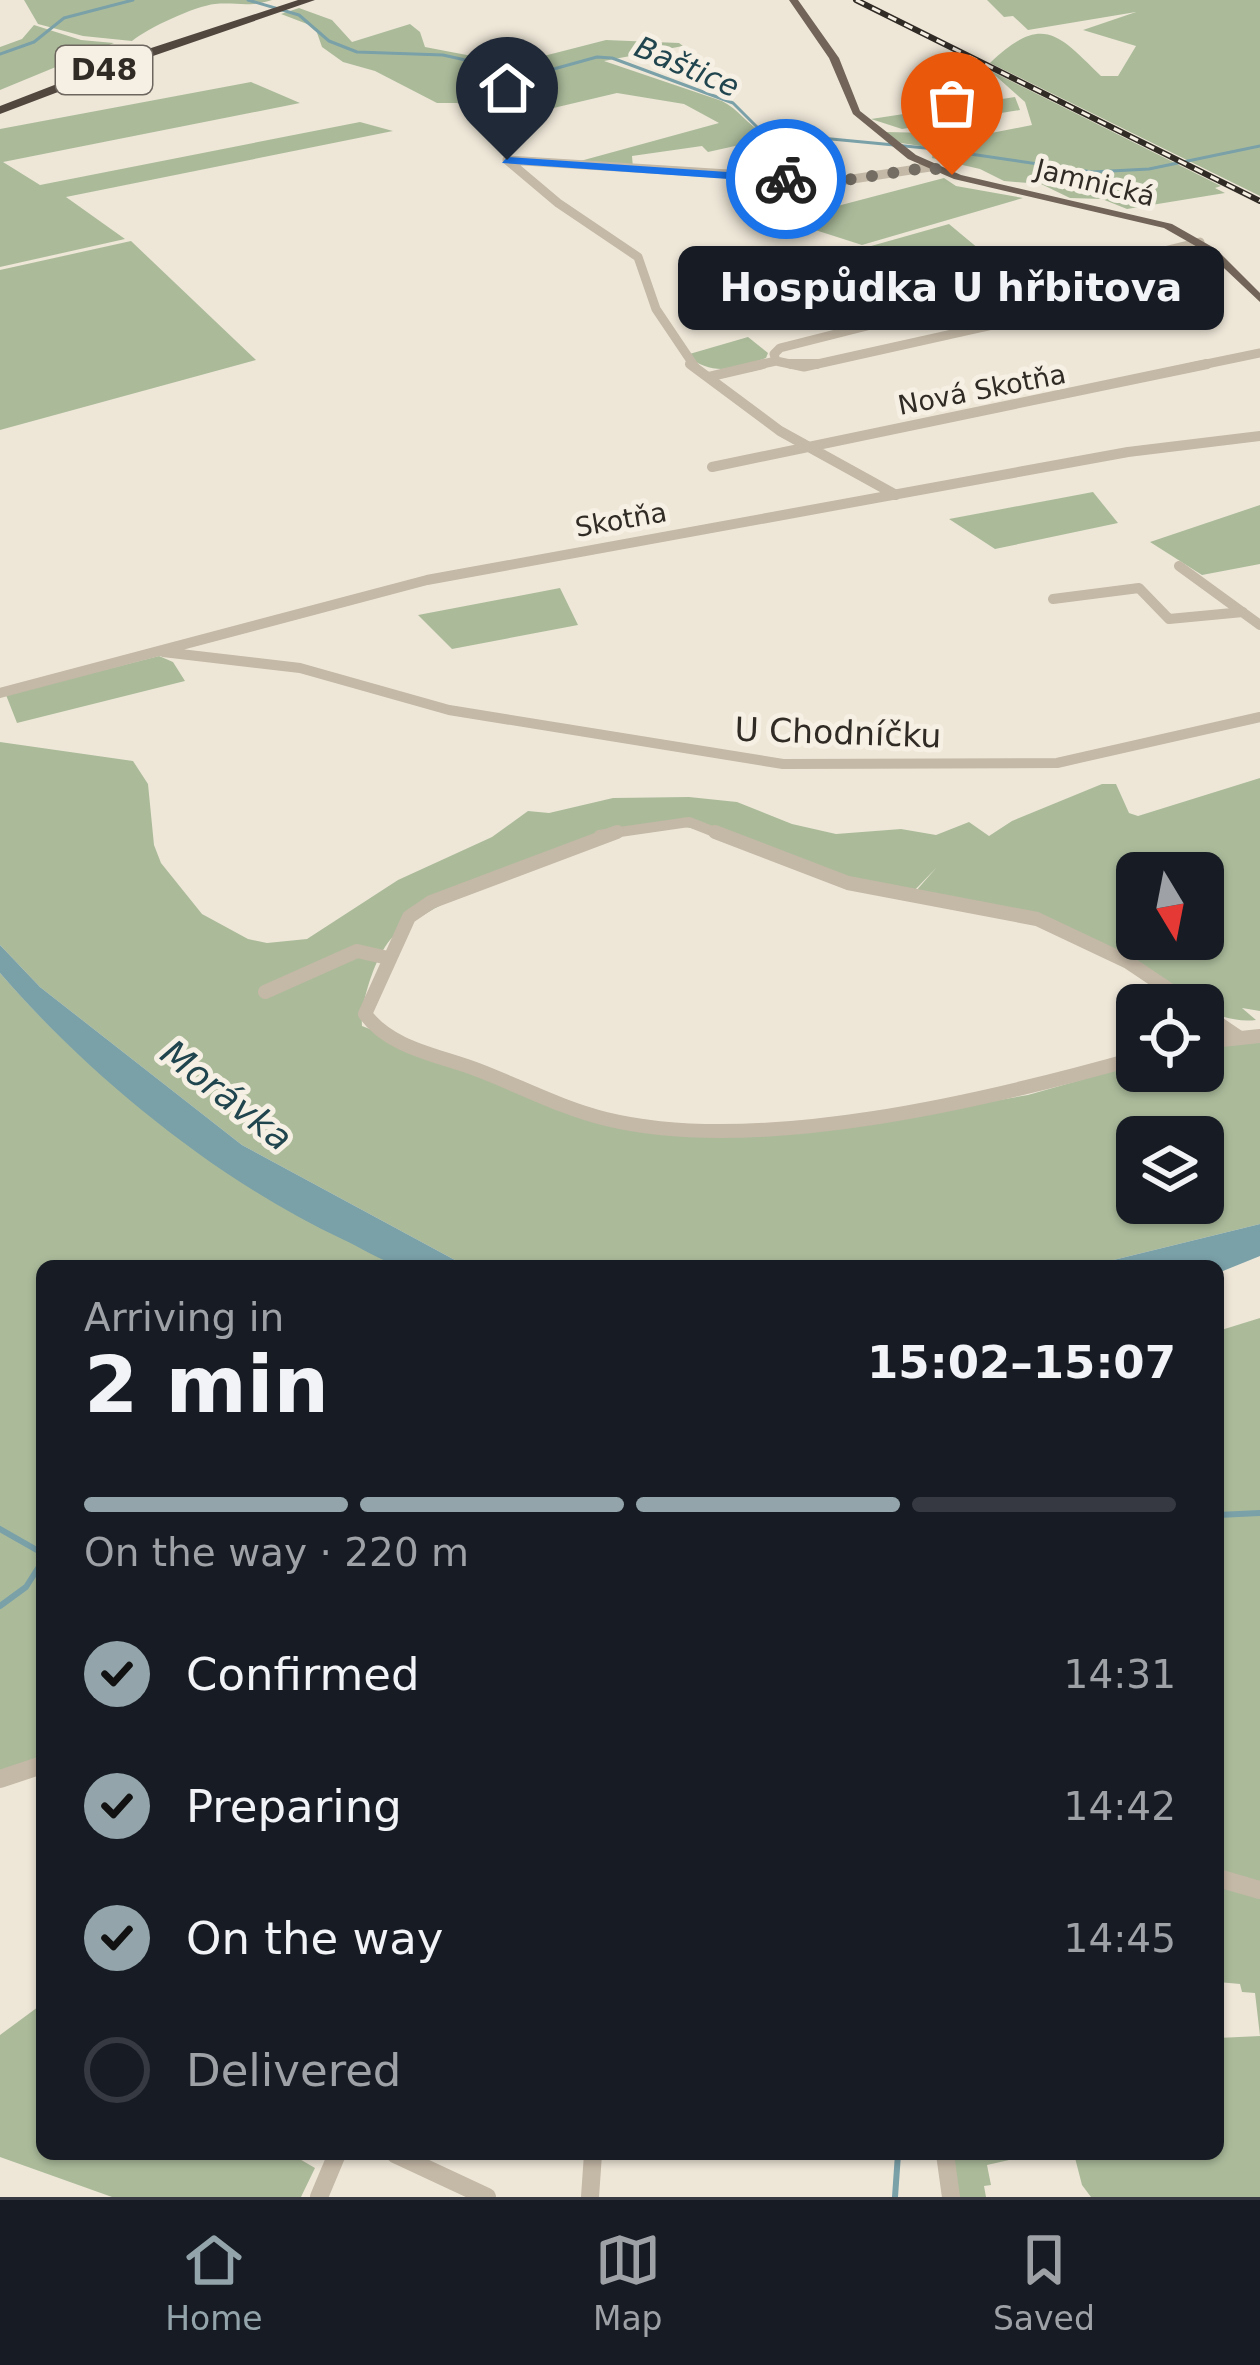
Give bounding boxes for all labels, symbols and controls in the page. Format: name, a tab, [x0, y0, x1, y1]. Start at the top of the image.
water label: Baštice	[630, 29, 745, 104]
pin	[456, 37, 558, 160]
road number: D48	[56, 46, 152, 94]
pin	[901, 52, 1003, 175]
icon: home	[474, 55, 540, 121]
icon: bag	[919, 70, 985, 136]
courier	[726, 119, 846, 239]
icon: bike	[753, 146, 819, 212]
street label: Jamnická	[1030, 152, 1158, 212]
callout: Hospůdka U hřbitova	[679, 247, 1225, 331]
text: Hospůdka U hřbitova	[720, 265, 1182, 310]
street label: Nová Skotňa	[895, 358, 1068, 421]
street label: Skotňa	[573, 496, 669, 543]
street label: U Chodníčku	[734, 709, 942, 756]
north arrow	[1116, 852, 1224, 960]
map controls	[1116, 852, 1224, 1224]
button: locate	[1116, 984, 1224, 1092]
water label: Morávka	[153, 1032, 300, 1159]
button: layers	[1116, 1116, 1224, 1224]
text: Arriving in	[84, 1295, 284, 1340]
text: 15:02–15:07	[867, 1336, 1176, 1389]
text: 2 min	[84, 1340, 329, 1430]
text: On the way · 220 m	[84, 1530, 469, 1575]
icon: check	[84, 1641, 150, 1707]
text: Confirmed	[186, 1648, 420, 1701]
text: 14:31	[1064, 1652, 1176, 1697]
icon: check	[84, 1773, 150, 1839]
text: Preparing	[186, 1780, 402, 1833]
text: 14:42	[1064, 1784, 1176, 1829]
icon: check	[84, 1905, 150, 1971]
text: On the way	[186, 1912, 443, 1965]
text: 14:45	[1064, 1916, 1176, 1961]
text: Delivered	[186, 2044, 401, 2097]
tab: Home	[165, 2227, 263, 2338]
tab: Map	[593, 2227, 663, 2338]
tab: Saved	[993, 2227, 1095, 2338]

